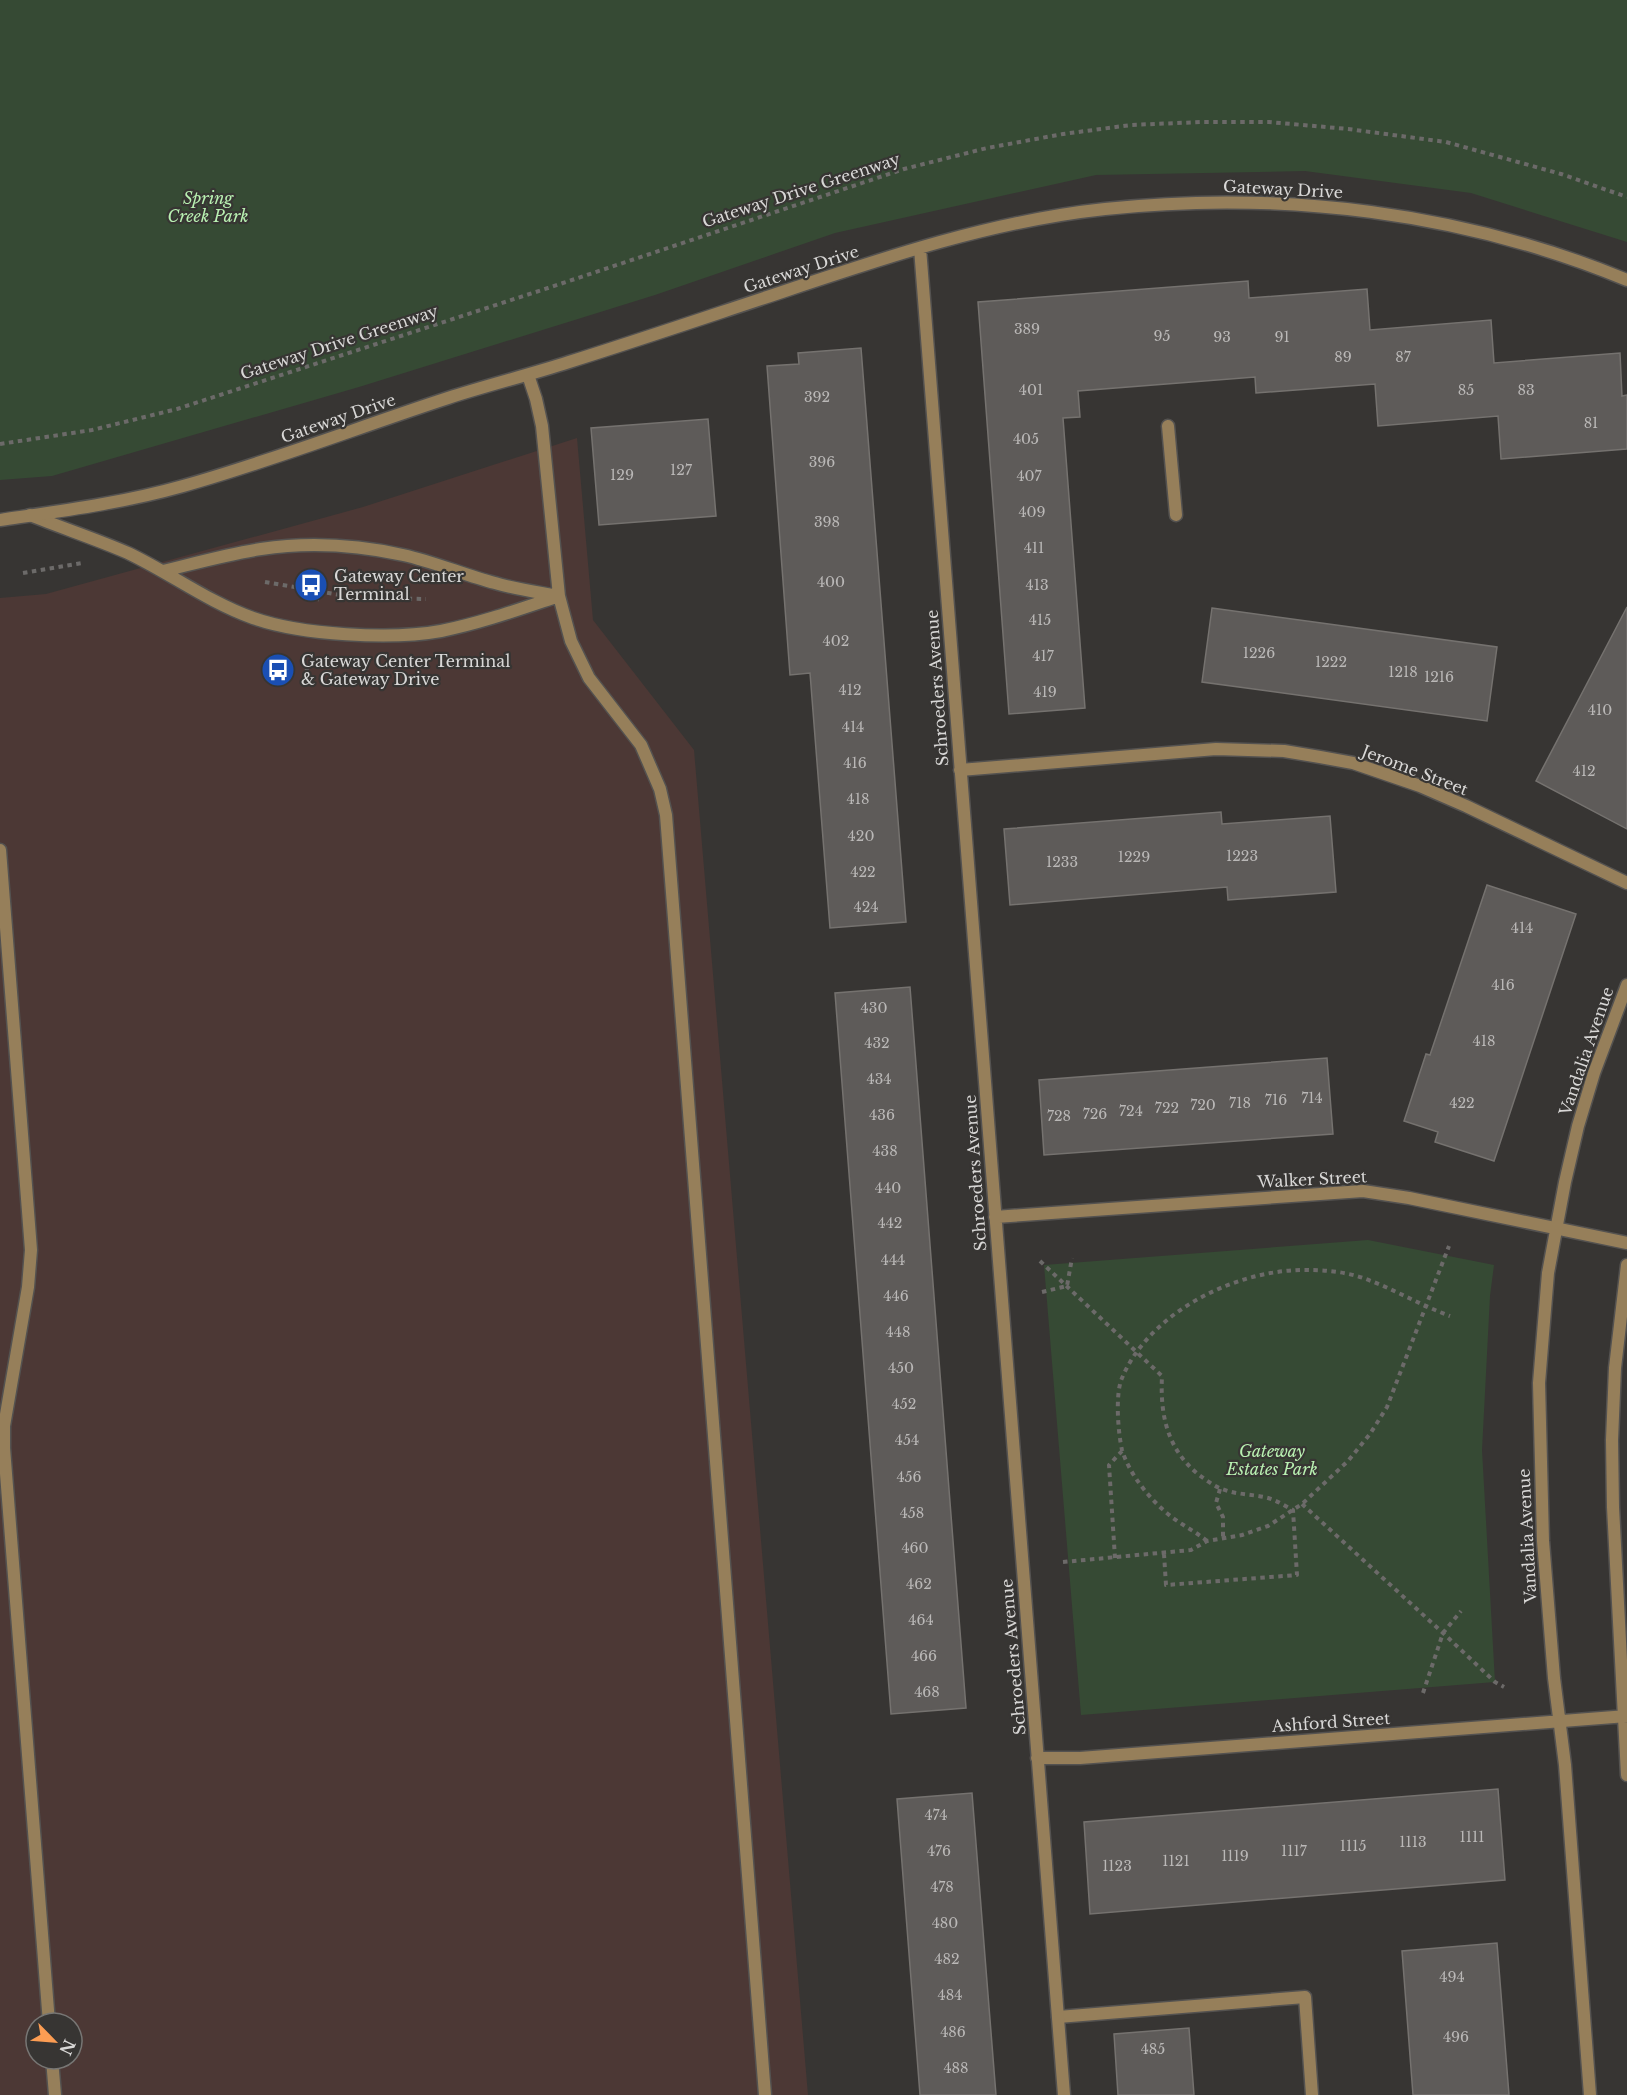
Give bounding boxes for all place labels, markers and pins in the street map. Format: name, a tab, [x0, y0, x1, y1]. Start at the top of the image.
place label: Gateway Center Terminal	[334, 566, 464, 604]
bus stop icon: Gateway Center Terminal	[293, 567, 329, 603]
place label: Gateway Center Terminal & Gateway Drive	[301, 651, 510, 689]
bus stop icon: Gateway Center Terminal & Gateway Drive	[260, 652, 296, 688]

